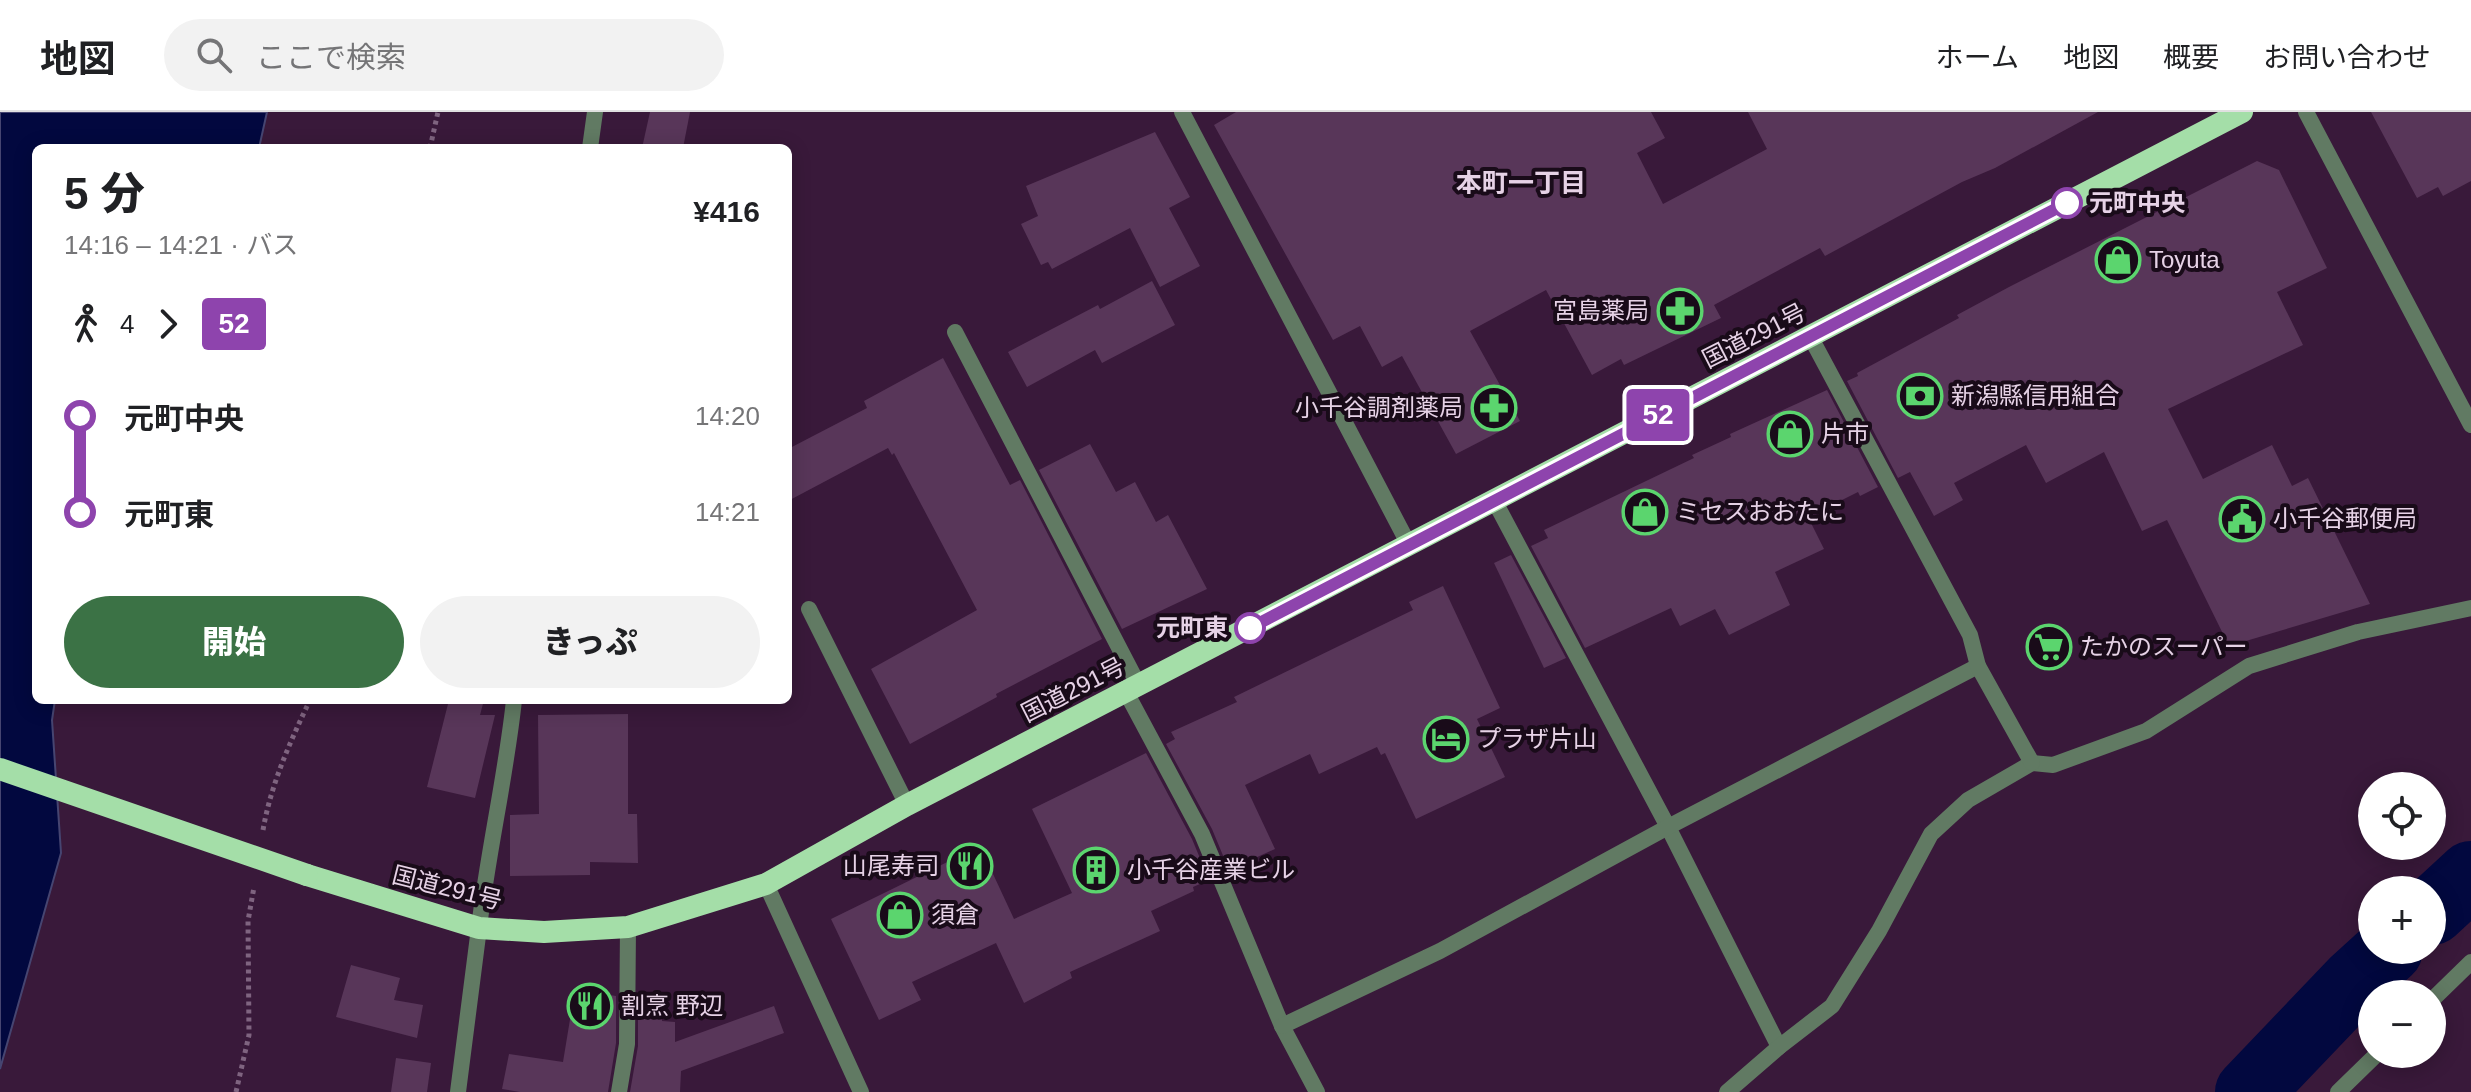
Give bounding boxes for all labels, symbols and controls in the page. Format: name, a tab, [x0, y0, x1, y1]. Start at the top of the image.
search box	[164, 19, 724, 91]
icon: search	[192, 33, 236, 77]
text: 地図	[40, 38, 116, 80]
text: ここで検索	[256, 41, 406, 74]
text: ホーム	[1936, 42, 2019, 73]
text: 地図	[2063, 42, 2119, 73]
text: 概要	[2163, 42, 2219, 73]
text: お問い合わせ	[2263, 42, 2431, 73]
district label: 本町一丁目	[1456, 168, 1586, 198]
text: 5 分	[64, 169, 145, 218]
marker: 元町中央	[2052, 188, 2082, 218]
place label: 元町中央	[2089, 189, 2185, 216]
text: ¥416	[693, 195, 760, 228]
text: 14:16 – 14:21 · バス	[64, 230, 298, 260]
shop icon: Toyuta	[2094, 236, 2142, 284]
place label: Toyuta	[2149, 246, 2220, 273]
pharmacy icon: 宮島薬局	[1656, 287, 1704, 335]
place label: 宮島薬局	[1553, 297, 1649, 324]
street label: 国道291号	[1698, 298, 1810, 373]
icon: walk	[64, 302, 108, 346]
icon: forward	[146, 302, 190, 346]
text: 52	[218, 308, 250, 339]
text: 4	[120, 309, 134, 339]
bank icon: 新潟縣信用組合	[1896, 372, 1944, 420]
place label: 新潟縣信用組合	[1951, 382, 2119, 409]
pharmacy icon: 小千谷調剤薬局	[1470, 384, 1518, 432]
line badge: 52	[1622, 389, 1694, 441]
place label: 小千谷調剤薬局	[1295, 394, 1463, 421]
text: 52	[1642, 399, 1674, 430]
text: 14:20	[695, 401, 760, 431]
text: 元町中央	[124, 402, 244, 435]
shop icon: 片市	[1766, 410, 1814, 458]
place label: 片市	[1821, 420, 1869, 447]
shop icon: ミセスおおたに	[1621, 488, 1669, 536]
public building icon: 小千谷郵便局	[2218, 495, 2266, 543]
text: 14:21	[695, 497, 760, 527]
text: 元町東	[124, 498, 214, 531]
place label: ミセスおおたに	[1676, 498, 1844, 525]
place label: 小千谷郵便局	[2273, 505, 2417, 532]
button: 開始	[64, 596, 404, 688]
button: きっぷ	[420, 596, 760, 688]
marker: 元町東	[1235, 613, 1265, 643]
place label: 元町東	[1156, 614, 1228, 641]
supermarket icon: たかのスーパー	[2025, 623, 2073, 671]
place label: たかのスーパー	[2080, 633, 2248, 660]
street label: 国道291号	[1017, 652, 1129, 727]
hotel icon: プラザ片山	[1422, 715, 1470, 763]
place label: プラザ片山	[1477, 725, 1597, 752]
map controls	[2358, 772, 2446, 1068]
button: locate	[2358, 772, 2446, 860]
restaurant icon: 山尾寿司	[946, 842, 994, 890]
building icon: 小千谷産業ビル	[1072, 846, 1120, 894]
place label: 山尾寿司	[843, 852, 939, 879]
place label: 小千谷産業ビル	[1127, 856, 1295, 883]
street label: 国道291号	[389, 861, 505, 914]
button: +	[2358, 876, 2446, 964]
shop icon: 須倉	[876, 891, 924, 939]
place label: 須倉	[931, 901, 979, 928]
button: −	[2358, 980, 2446, 1068]
restaurant icon: 割烹 野辺	[566, 982, 614, 1030]
place label: 割烹 野辺	[621, 992, 724, 1019]

